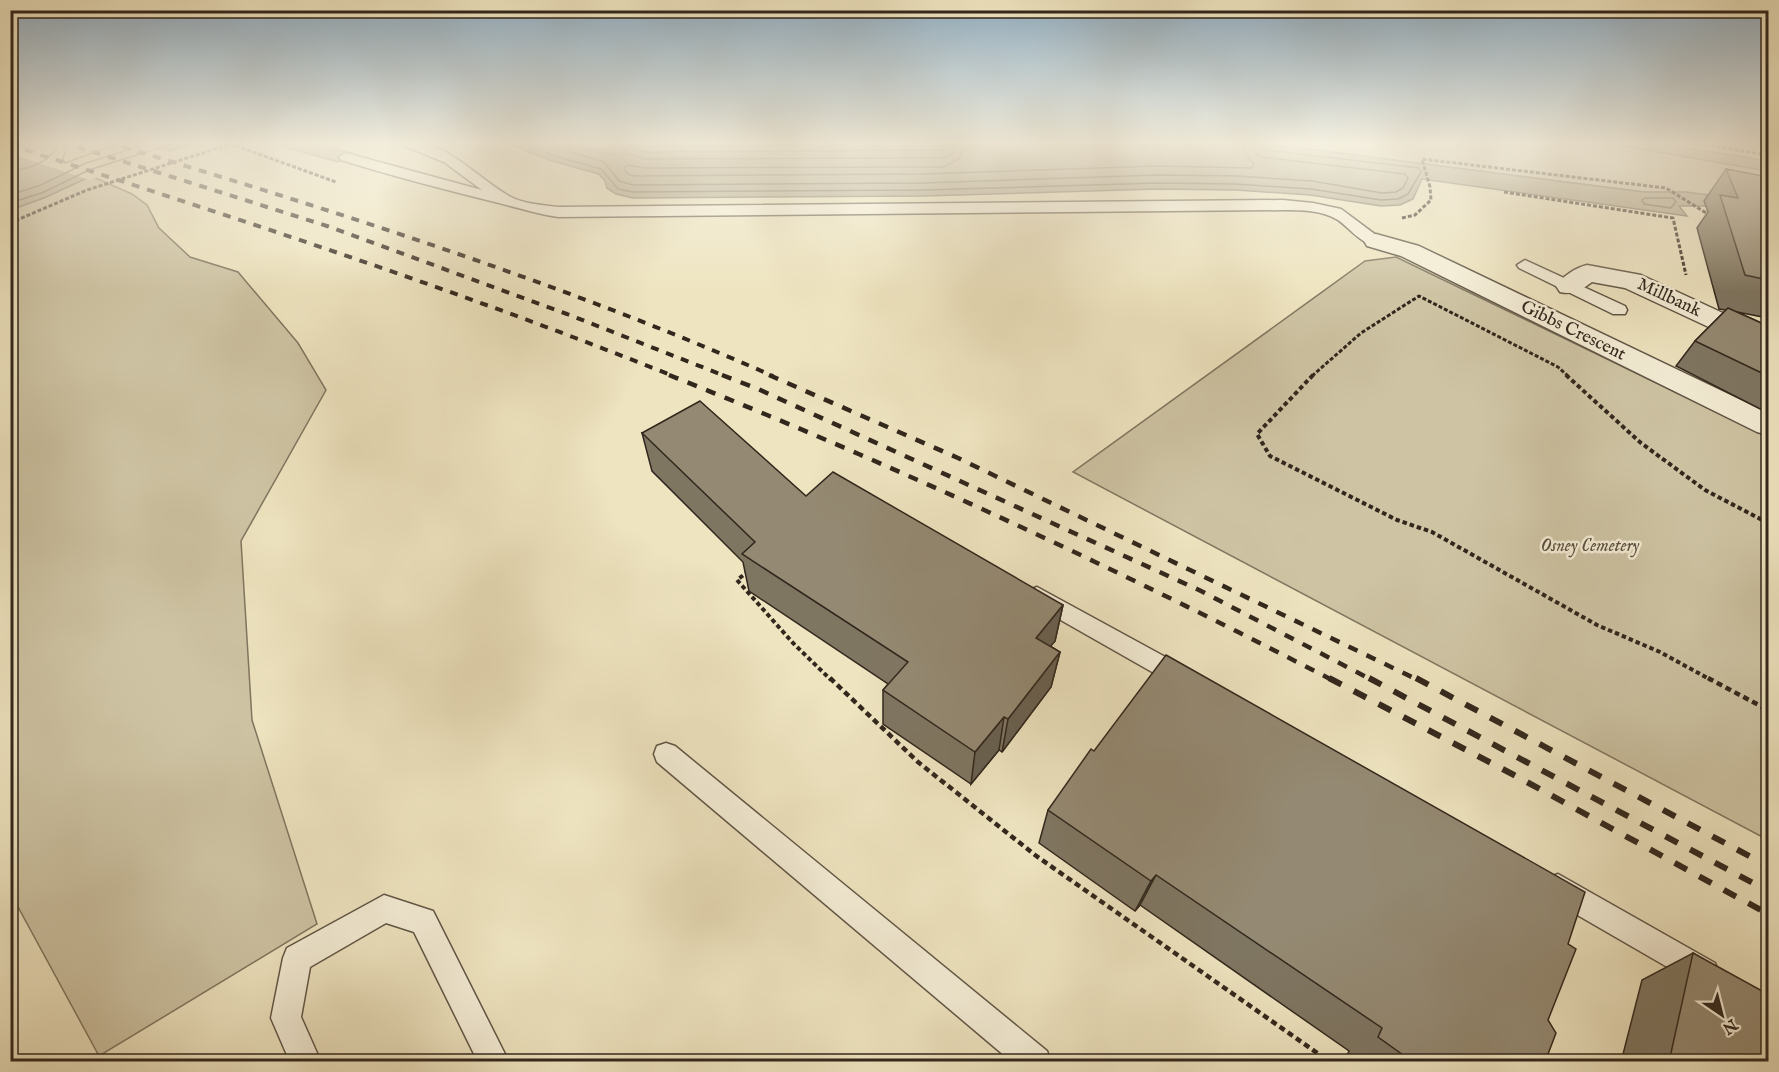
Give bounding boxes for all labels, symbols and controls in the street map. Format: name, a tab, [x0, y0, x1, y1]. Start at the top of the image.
street label: Millbank	[1633, 273, 1705, 323]
street label: Gibbs Crescent	[1517, 296, 1629, 366]
park label: Osney Cemetery	[1541, 535, 1640, 558]
north arrow	[1692, 985, 1752, 1045]
text: N	[1718, 1013, 1742, 1038]

